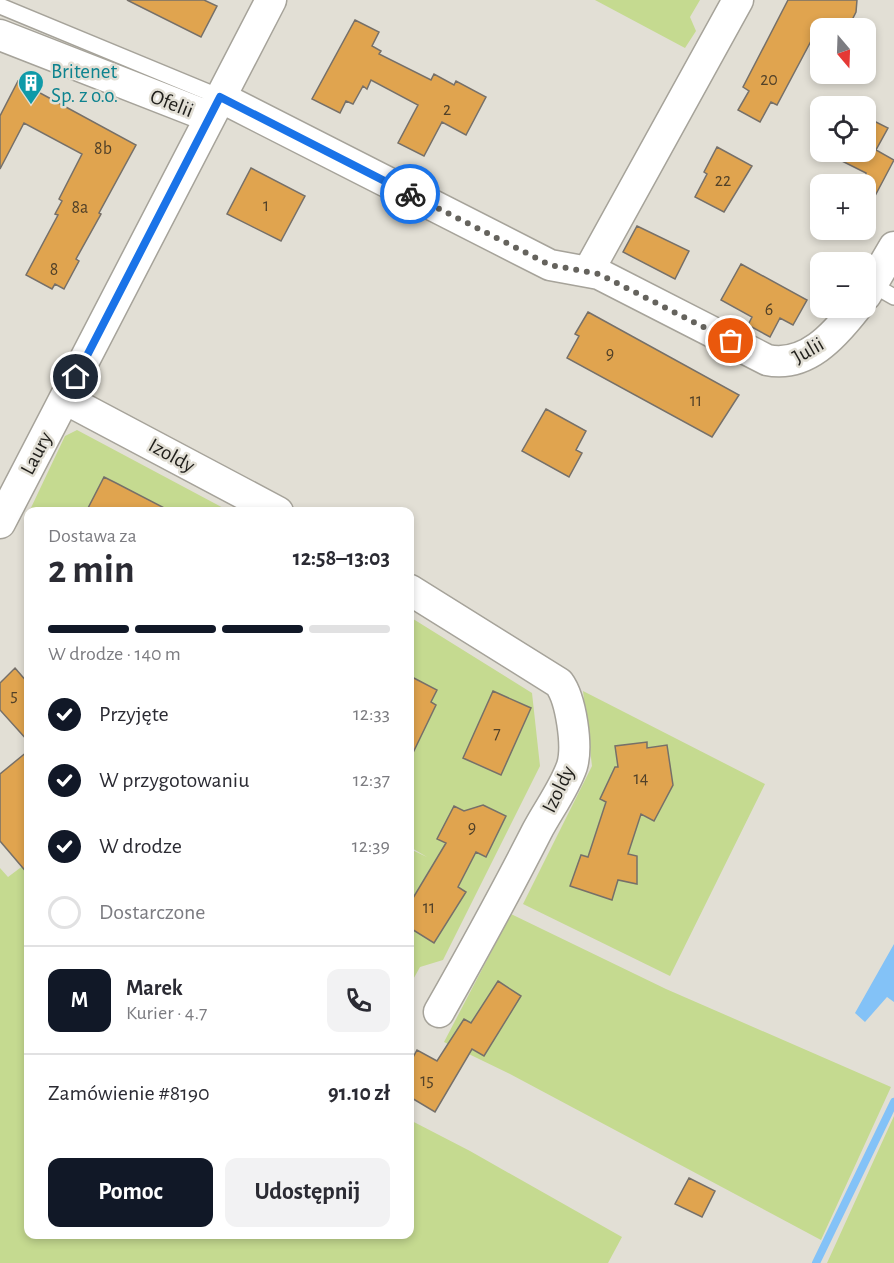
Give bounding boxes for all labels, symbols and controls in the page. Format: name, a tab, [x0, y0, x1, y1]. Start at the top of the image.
north arrow	[810, 18, 876, 84]
map controls	[810, 18, 876, 318]
place label: Britenet Sp. z o.o.	[51, 61, 118, 106]
building icon: Britenet Sp. z o.o.	[16, 68, 46, 106]
house number: 20	[760, 71, 778, 89]
street label: Ofelii	[147, 86, 196, 121]
button: locate	[810, 96, 876, 162]
house number: 2	[443, 101, 451, 119]
house number: 8b	[94, 140, 112, 158]
courier	[380, 164, 440, 224]
house number: 22	[715, 172, 731, 190]
button: +	[810, 174, 876, 240]
icon: bike	[394, 178, 427, 211]
house number: 1	[263, 197, 269, 215]
house number: 8a	[72, 199, 88, 217]
button: −	[810, 252, 876, 318]
house number: 8	[50, 261, 58, 279]
house number: 6	[765, 301, 773, 319]
pin	[705, 315, 756, 366]
icon: bag	[714, 324, 747, 357]
street label: Julii	[789, 333, 828, 368]
house number: 9	[606, 345, 614, 363]
pin	[50, 351, 101, 402]
icon: home	[59, 360, 92, 393]
house number: 11	[690, 392, 702, 410]
street label: Laury	[17, 428, 56, 478]
street label: Izoldy	[145, 434, 198, 477]
text: Dostawa za	[48, 526, 137, 546]
text: 12:58–13:03	[293, 547, 390, 569]
text: 2 min	[48, 551, 135, 590]
text: W drodze · 140 m	[48, 644, 181, 664]
house number: 5	[10, 687, 18, 705]
icon: check	[48, 698, 81, 731]
text: Przyjęte	[99, 703, 169, 725]
text: 12:33	[353, 704, 390, 724]
house number: 7	[493, 725, 501, 743]
street label: Izoldy	[538, 762, 579, 816]
icon: check	[48, 764, 81, 797]
text: W przygotowaniu	[99, 769, 249, 791]
text: 12:37	[353, 770, 390, 790]
house number: 14	[634, 770, 649, 788]
house number: 9	[468, 819, 476, 837]
icon: check	[48, 830, 81, 863]
text: W drodze	[99, 835, 182, 857]
text: 12:39	[352, 836, 390, 856]
house number: 11	[423, 899, 435, 917]
text: Dostarczone	[99, 901, 206, 923]
button: phone	[327, 969, 390, 1032]
text: Marek	[126, 977, 183, 999]
text: M	[71, 989, 88, 1011]
text: Kurier · 4.7	[126, 1003, 207, 1023]
house number: 15	[420, 1072, 434, 1090]
text: Zamówienie #8190	[48, 1082, 210, 1104]
text: 91.10 zł	[328, 1082, 390, 1104]
button: Pomoc	[48, 1158, 213, 1227]
button: Udostępnij	[225, 1158, 390, 1227]

